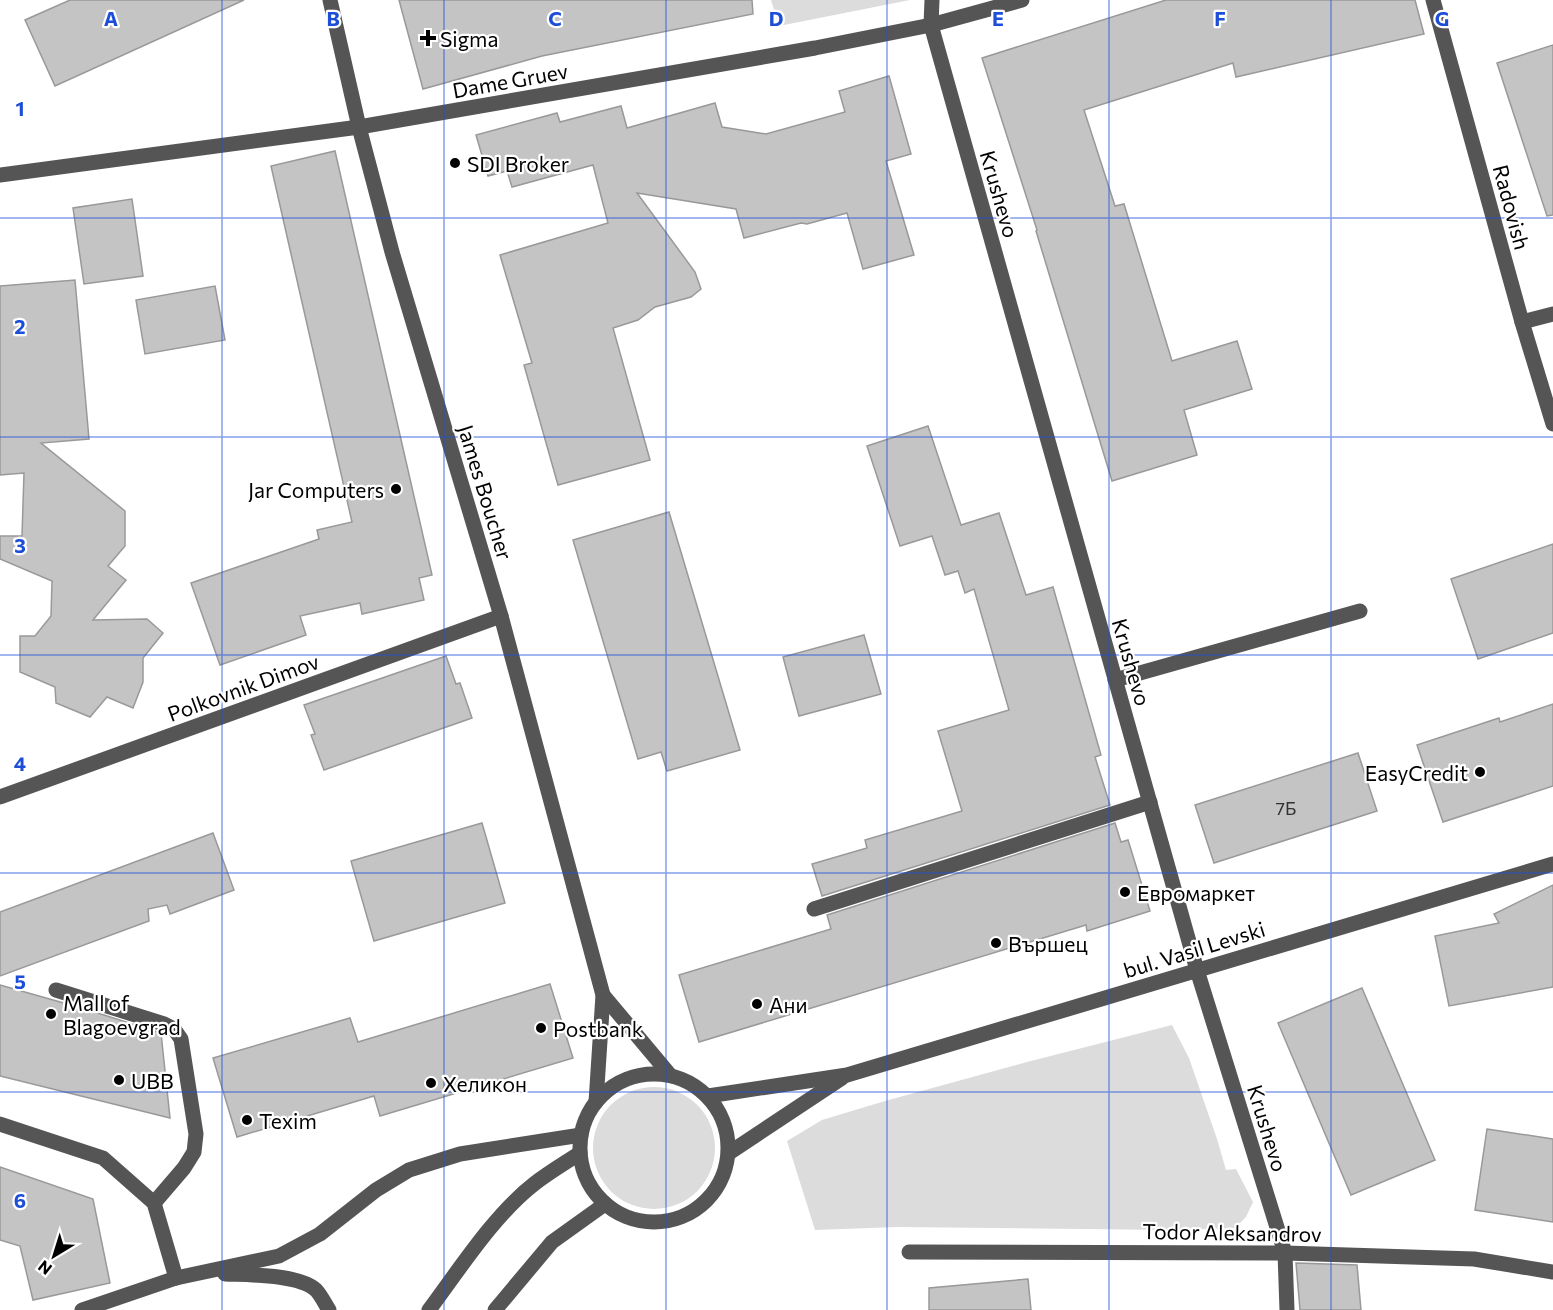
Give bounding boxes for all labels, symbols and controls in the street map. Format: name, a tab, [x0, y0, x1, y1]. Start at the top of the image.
text: A	[104, 6, 118, 30]
text: B	[326, 6, 340, 30]
text: C	[548, 6, 562, 30]
text: D	[769, 6, 783, 30]
text: E	[992, 6, 1004, 30]
text: F	[1214, 6, 1226, 30]
text: G	[1435, 6, 1449, 30]
place label: Sigma	[440, 26, 498, 51]
marker: Sigma	[421, 31, 435, 45]
street label: Dame Gruev	[450, 57, 570, 102]
text: 1	[15, 96, 25, 120]
street label: Krushevo	[976, 148, 1024, 240]
place label: SDI Broker	[467, 151, 569, 176]
marker: SDI Broker	[448, 156, 462, 170]
street label: Radovish	[1489, 162, 1535, 252]
text: 2	[14, 314, 26, 338]
street label: James Boucher	[454, 422, 518, 562]
place label: Jar Computers	[248, 477, 384, 502]
marker: Jar Computers	[389, 482, 403, 496]
text: 3	[14, 533, 26, 557]
street label: Krushevo	[1108, 616, 1156, 708]
street label: Polkovnik Dimov	[164, 648, 322, 726]
text: 4	[14, 751, 26, 775]
place label: EasyCredit	[1365, 760, 1468, 785]
marker: EasyCredit	[1473, 765, 1487, 779]
house number: 7Б	[1276, 797, 1296, 819]
place label: Евромаркет	[1137, 880, 1255, 905]
marker: Евромаркет	[1118, 885, 1132, 899]
street label: bul. Vasil Levski	[1120, 916, 1268, 982]
place label: Вършец	[1008, 931, 1088, 956]
marker: Вършец	[989, 936, 1003, 950]
text: 5	[14, 969, 26, 993]
place label: Mall of Blagoevgrad	[63, 990, 181, 1039]
place label: Ани	[769, 992, 808, 1017]
marker: Ани	[750, 997, 764, 1011]
marker: Mall of Blagoevgrad	[44, 1007, 58, 1021]
place label: Postbank	[553, 1016, 643, 1041]
marker: Postbank	[534, 1021, 548, 1035]
place label: UBB	[131, 1068, 173, 1093]
place label: Хеликон	[443, 1071, 527, 1096]
marker: UBB	[112, 1073, 126, 1087]
marker: Хеликон	[424, 1076, 438, 1090]
street label: Krushevo	[1243, 1082, 1293, 1174]
place label: Texim	[259, 1108, 317, 1133]
marker: Texim	[240, 1113, 254, 1127]
text: 6	[14, 1188, 26, 1212]
street label: Todor Aleksandrov	[1142, 1218, 1322, 1246]
north arrow	[24, 1226, 84, 1286]
text: N	[34, 1257, 55, 1279]

